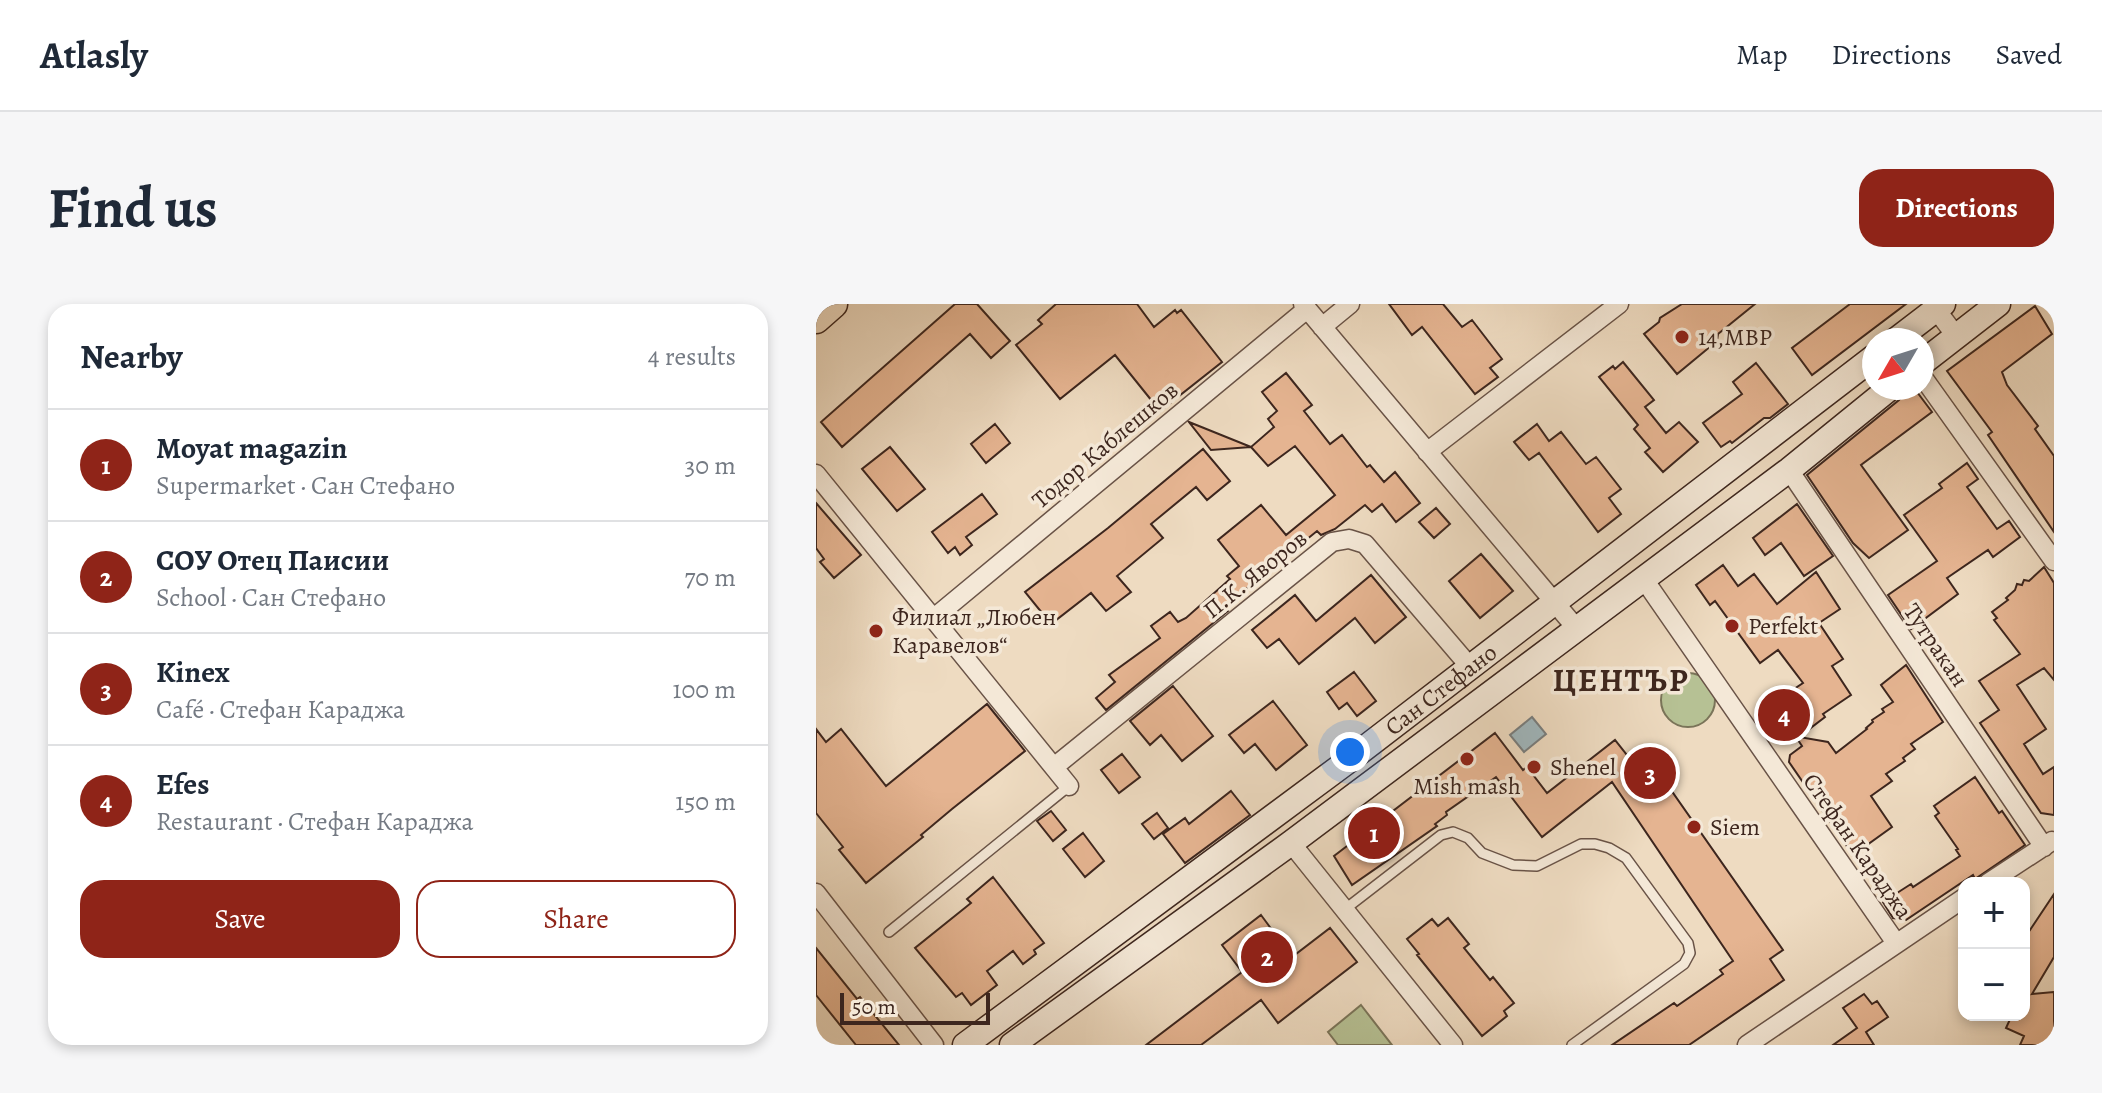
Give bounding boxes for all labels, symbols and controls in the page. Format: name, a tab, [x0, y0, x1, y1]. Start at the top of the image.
text: Atlasly	[40, 29, 148, 81]
text: Map	[1736, 36, 1787, 74]
text: Directions	[1831, 36, 1952, 74]
text: Saved	[1996, 36, 2062, 74]
button: Directions	[1859, 169, 2054, 247]
text: Find us	[48, 170, 218, 246]
place label: 14,МВР	[1698, 321, 1772, 353]
marker: 14,МВР	[1673, 328, 1691, 346]
north arrow	[1862, 328, 1934, 400]
text: Nearby	[80, 333, 183, 380]
text: 4 results	[648, 339, 736, 374]
street label: Тодор Каблешков	[1025, 374, 1185, 516]
text: Moyat magazin	[156, 428, 347, 468]
text: 1	[101, 448, 111, 483]
text: 30 m	[685, 448, 736, 483]
text: Supermarket · Сан Стефано	[156, 468, 455, 503]
street label: П.К. Яворов	[1196, 522, 1314, 626]
text: СОУ Отец Паисии	[156, 540, 389, 580]
text: 2	[100, 560, 112, 595]
text: 70 m	[684, 560, 736, 595]
text: School · Сан Стефано	[156, 580, 386, 615]
street label: Тутракан	[1896, 597, 1976, 693]
place label: Филиал „Любен Каравелов“	[892, 601, 1056, 661]
place label: Perfekt	[1748, 610, 1818, 642]
marker: Perfekt	[1723, 617, 1741, 635]
marker: Филиал „Любен Каравелов“	[867, 622, 885, 640]
street label: Сан Стефано	[1378, 636, 1504, 743]
text: Kinex	[156, 652, 230, 692]
district label: ЦЕНТЪР	[1553, 658, 1689, 702]
text: 3	[100, 672, 112, 707]
text: 100 m	[673, 672, 736, 707]
pin: 4	[1758, 685, 1810, 745]
text: Café · Стефан Караджа	[156, 692, 405, 727]
your location	[1330, 732, 1370, 772]
pin: 3	[1624, 743, 1676, 803]
marker: Mish mash	[1458, 750, 1476, 768]
place label: Shenel	[1550, 751, 1616, 783]
marker: Shenel	[1525, 758, 1543, 776]
text: Efes	[156, 764, 209, 804]
street label: Стефан Караджа	[1796, 767, 1920, 925]
place label: Mish mash	[1413, 770, 1521, 802]
text: 4	[100, 784, 112, 819]
text: 150 m	[675, 784, 736, 819]
pin: 1	[1348, 803, 1400, 863]
text: Restaurant · Стефан Караджа	[156, 804, 474, 839]
place label: Siem	[1710, 811, 1760, 843]
marker: Siem	[1685, 818, 1703, 836]
map controls	[1958, 877, 2030, 1021]
button: +	[1958, 877, 2030, 949]
button: Save	[80, 880, 400, 958]
button: Share	[416, 880, 736, 958]
pin: 2	[1241, 927, 1293, 987]
button: −	[1958, 949, 2030, 1021]
scale bar	[840, 989, 990, 1025]
text: 50 m	[852, 992, 896, 1022]

